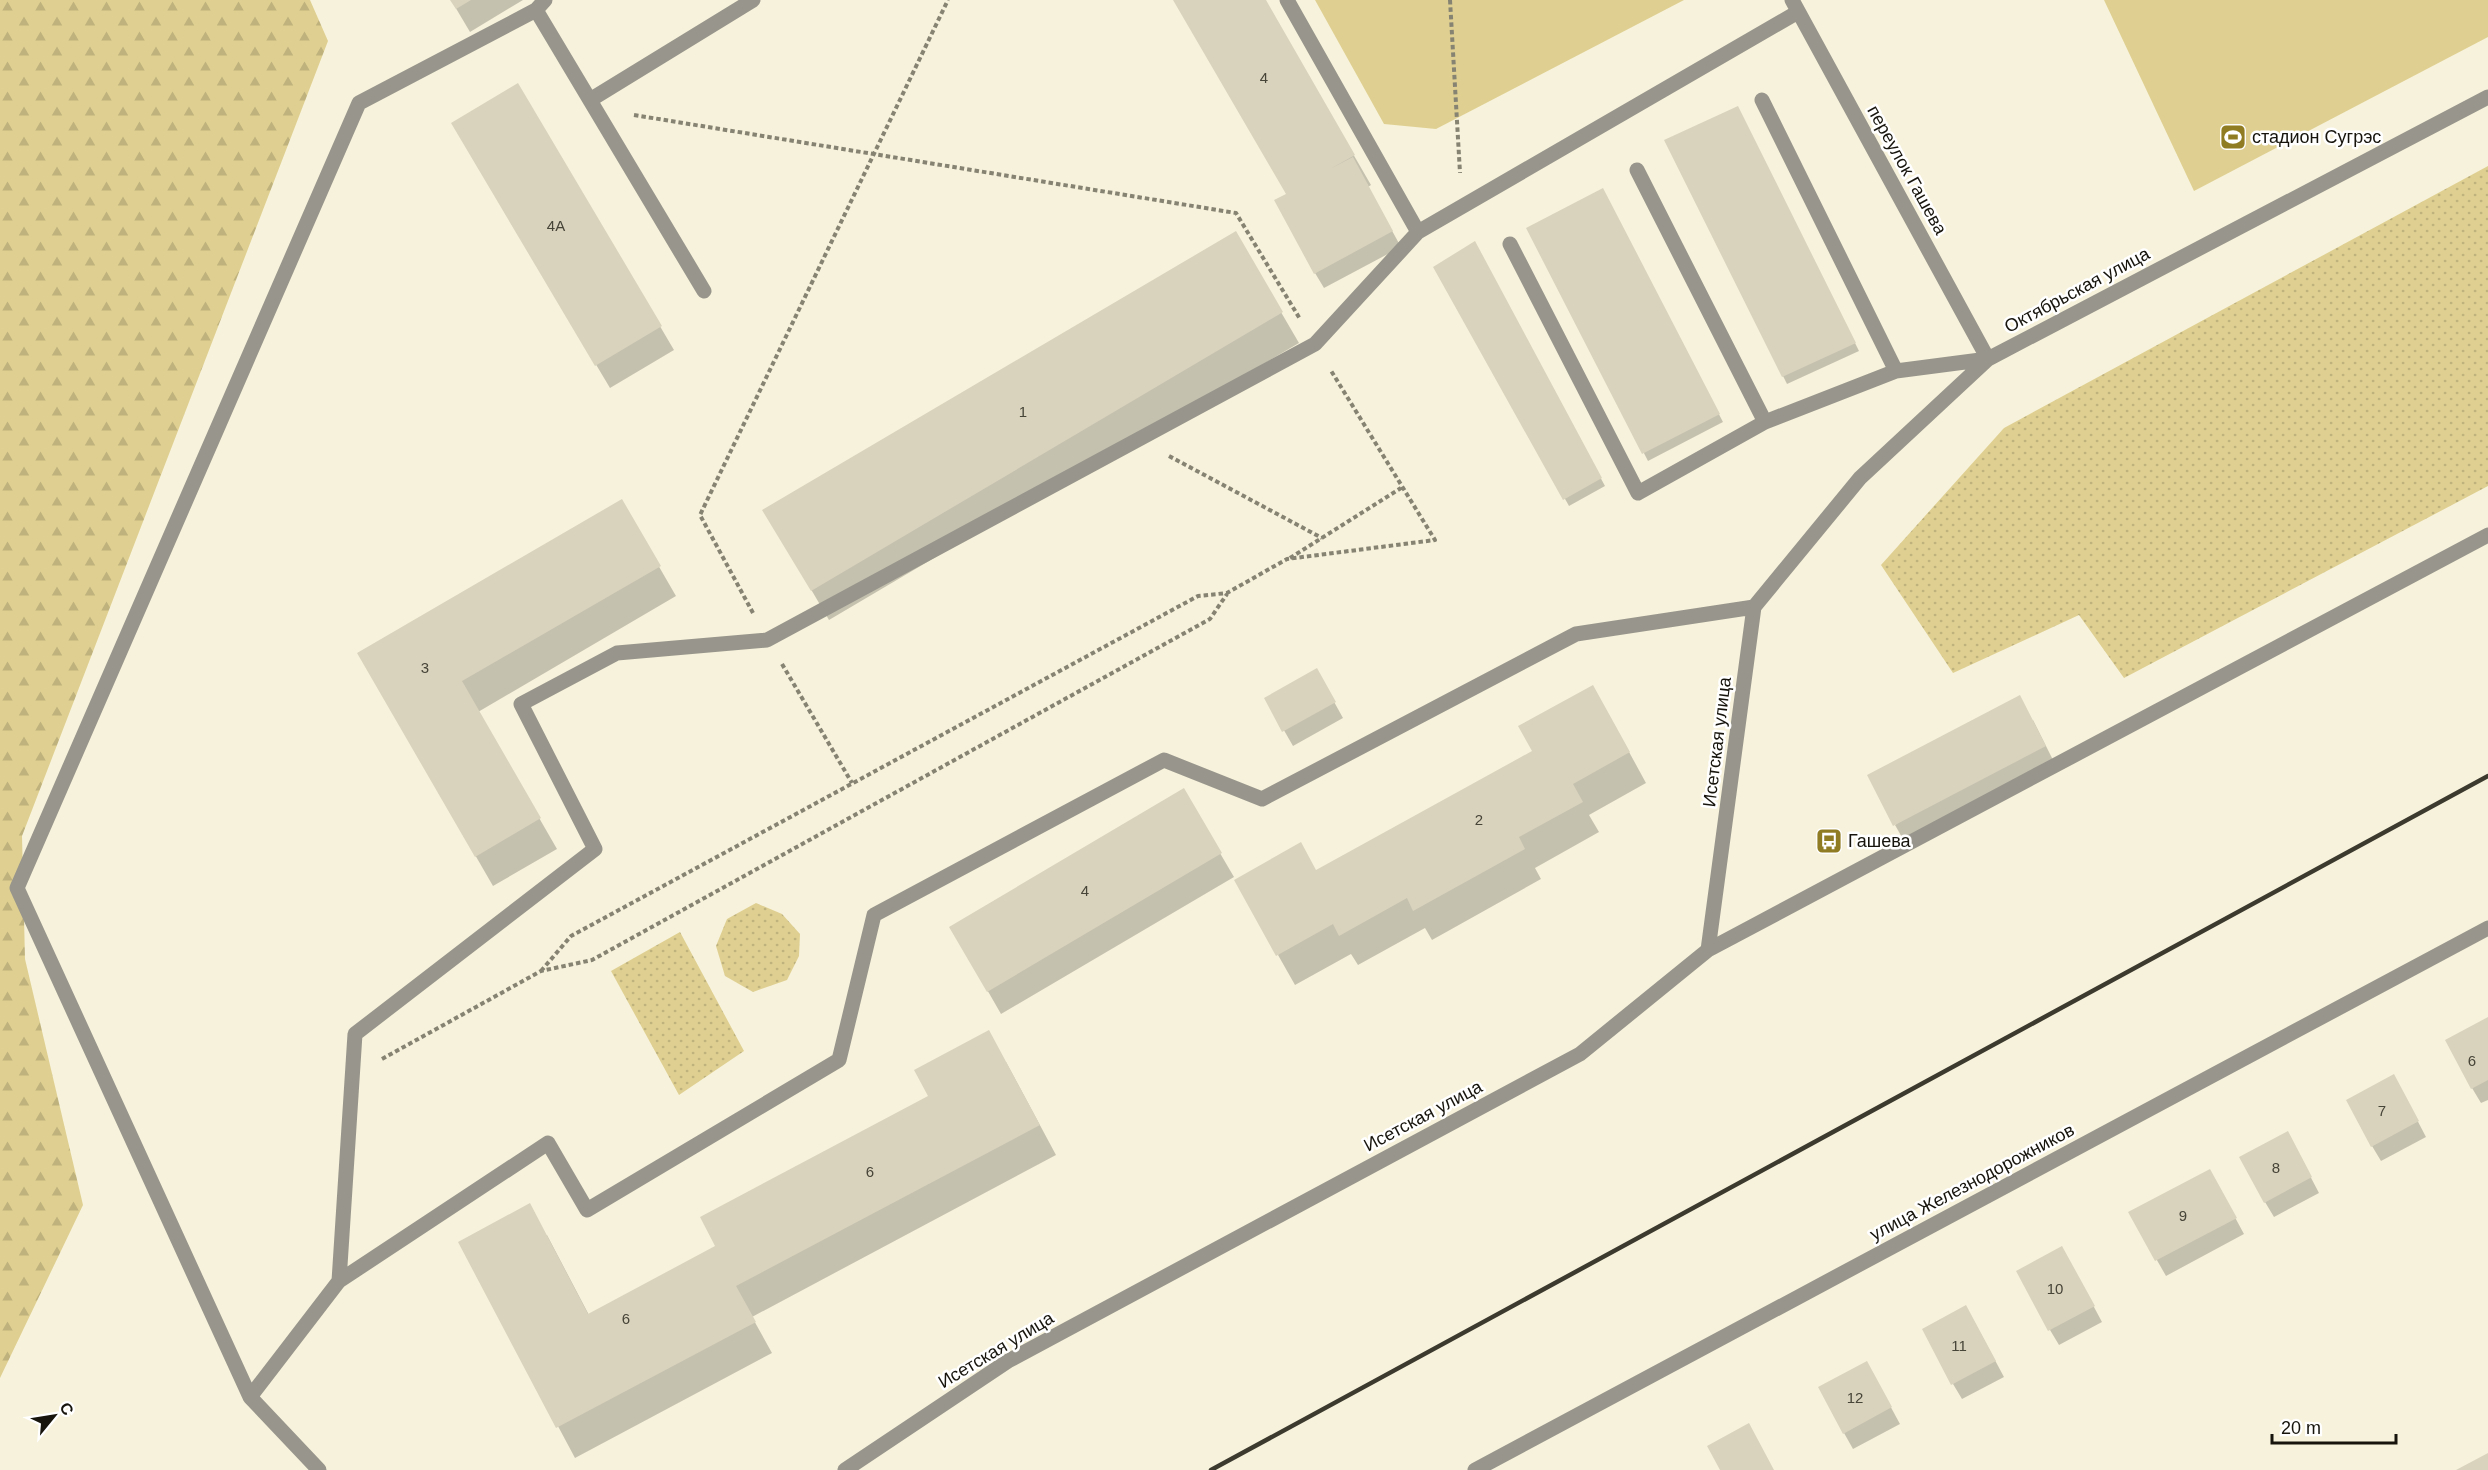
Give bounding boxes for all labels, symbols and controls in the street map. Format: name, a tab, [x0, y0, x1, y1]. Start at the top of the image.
house number: 4	[1260, 69, 1268, 86]
street label: переулок Гашева	[1863, 102, 1951, 239]
sports icon: стадион Сугрэс	[2218, 122, 2248, 152]
place label: стадион Сугрэс	[2252, 127, 2381, 147]
house number: 4А	[547, 217, 565, 234]
street label: Октябрьская улица	[2001, 243, 2154, 337]
house number: 1	[1019, 403, 1027, 420]
house number: 3	[421, 659, 429, 676]
street label: Исетская улица	[1699, 675, 1735, 808]
house number: 2	[1475, 811, 1483, 828]
bus stop icon: Гашева	[1814, 826, 1844, 856]
place label: Гашева	[1848, 831, 1912, 851]
house number: 4	[1081, 882, 1089, 899]
house number: 6	[2468, 1052, 2476, 1069]
street label: Исетская улица	[1361, 1076, 1486, 1156]
house number: 7	[2378, 1102, 2386, 1119]
street label: улица Железнодорожников	[1867, 1120, 2077, 1244]
house number: 8	[2272, 1159, 2280, 1176]
house number: 6	[866, 1163, 874, 1180]
house number: 9	[2179, 1207, 2187, 1224]
house number: 10	[2047, 1280, 2063, 1297]
street label: Исетская улица	[935, 1307, 1058, 1392]
house number: 6	[622, 1310, 630, 1327]
house number: 11	[1951, 1337, 1967, 1354]
north arrow	[24, 1386, 84, 1446]
house number: 12	[1847, 1389, 1863, 1406]
text: С	[56, 1399, 77, 1418]
scale bar	[2272, 1407, 2396, 1445]
text: 20 m	[2281, 1418, 2321, 1438]

